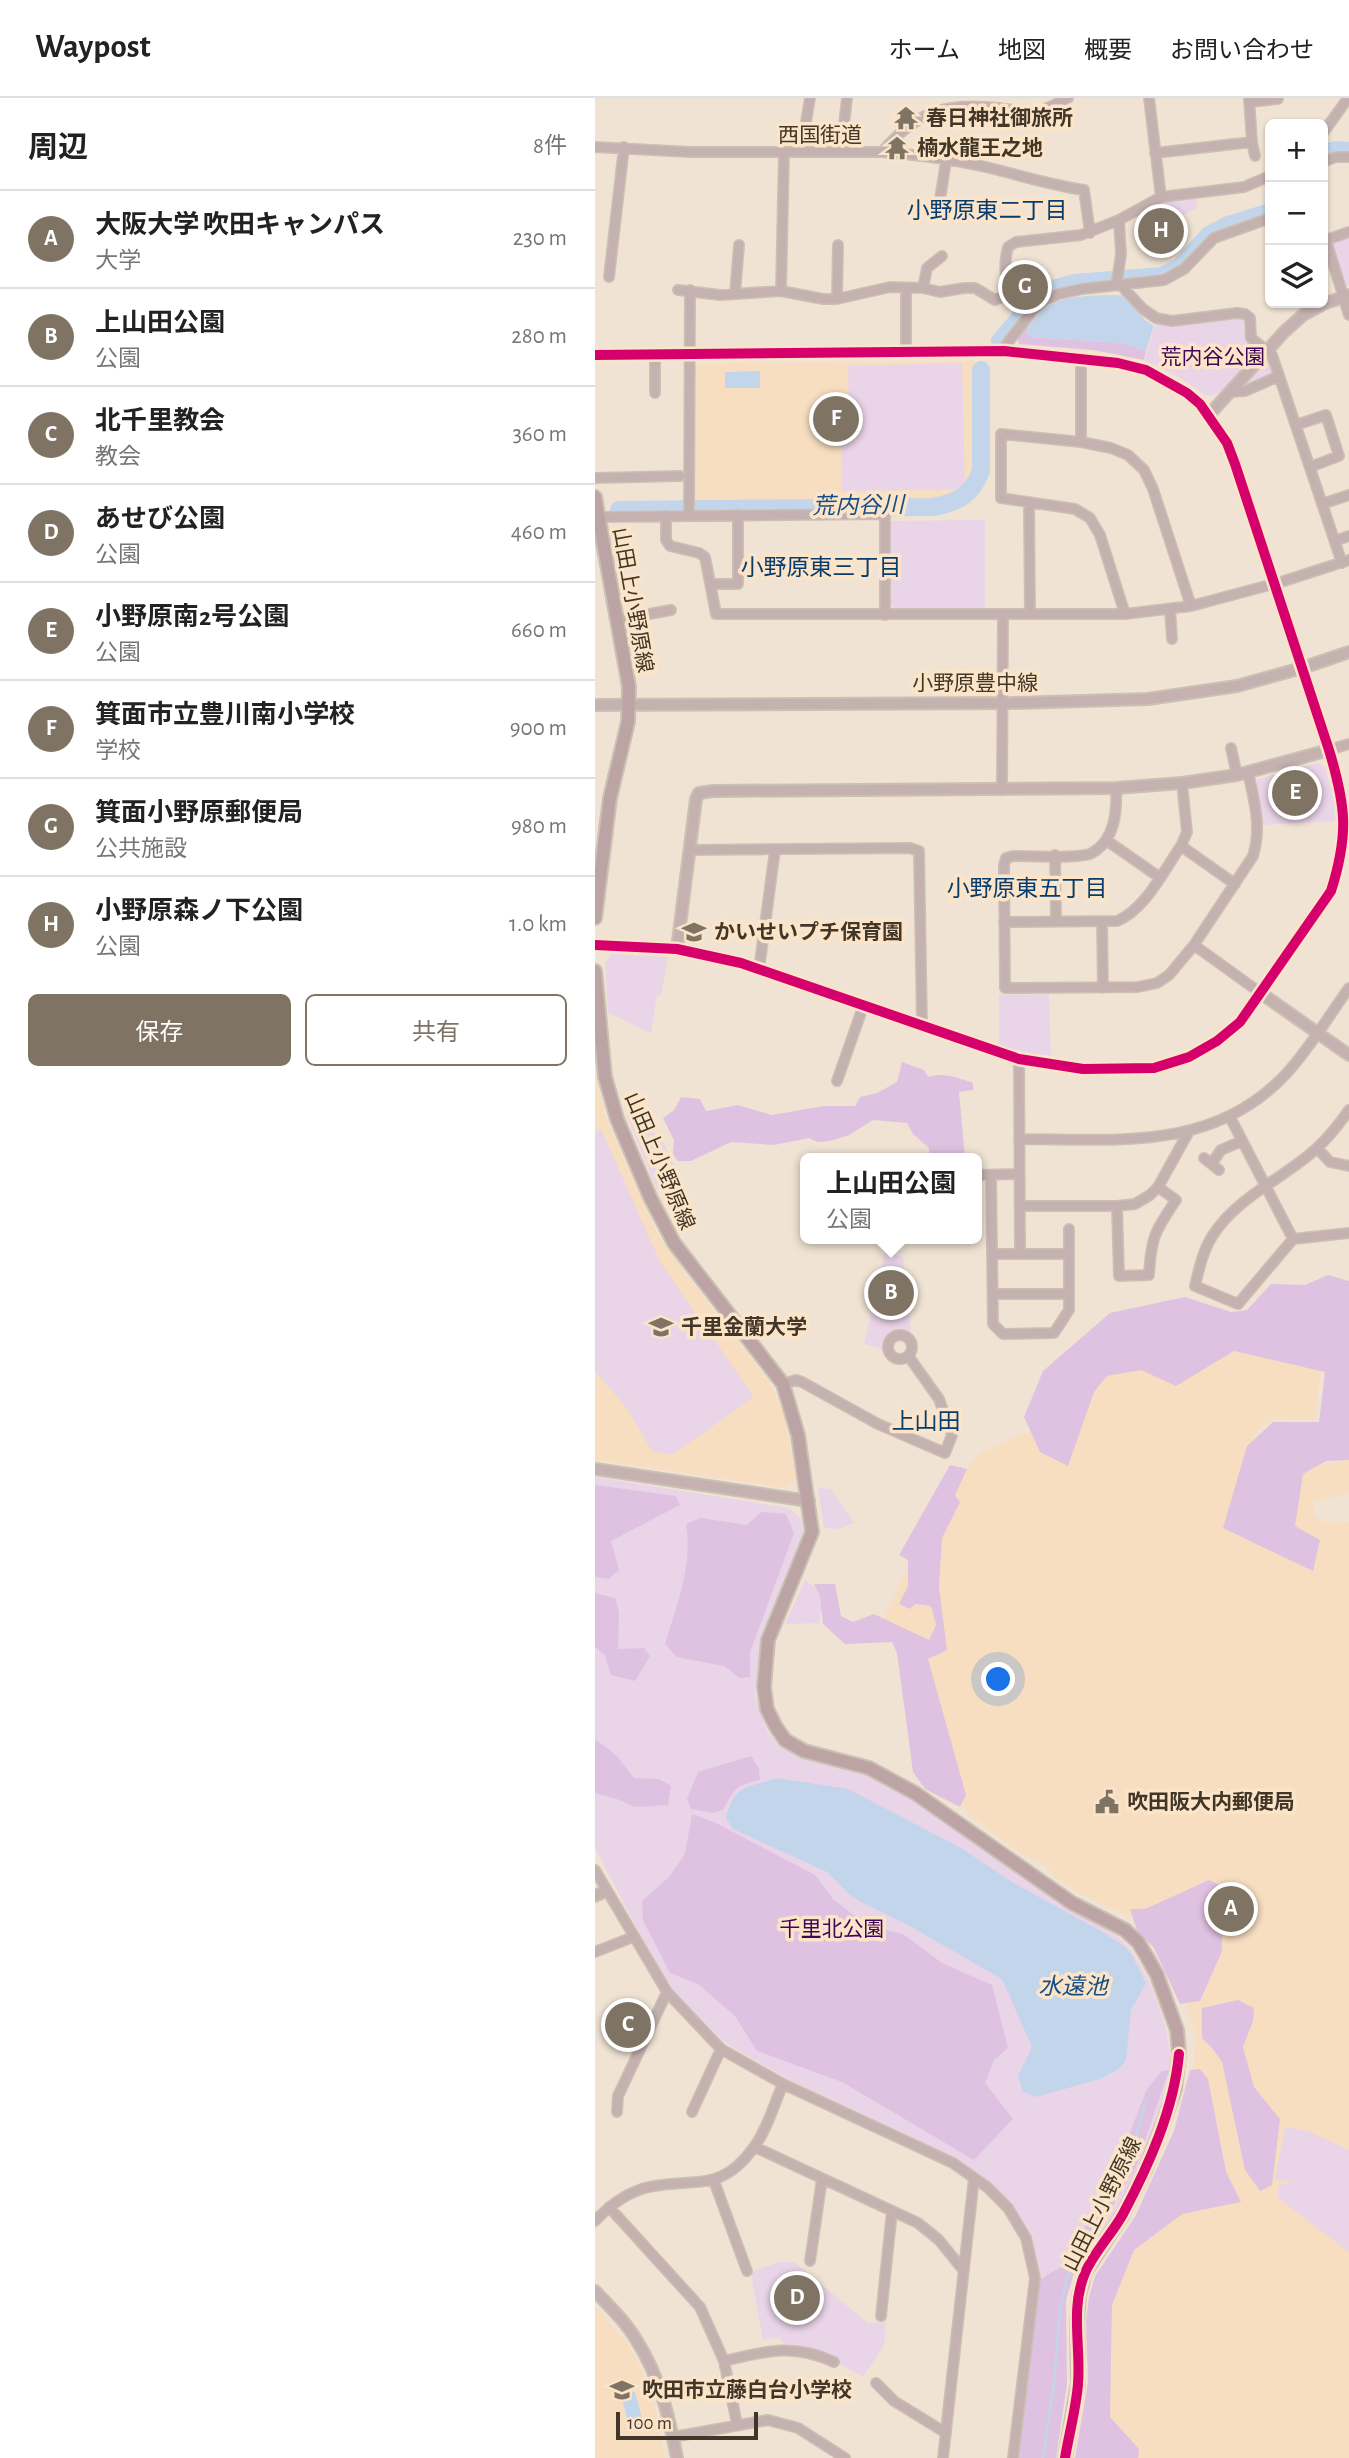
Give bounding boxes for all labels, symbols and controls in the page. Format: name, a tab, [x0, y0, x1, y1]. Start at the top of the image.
text: Waypost	[35, 31, 151, 64]
text: ホーム	[889, 39, 960, 63]
text: 地図	[998, 39, 1046, 63]
text: 概要	[1084, 39, 1132, 63]
text: お問い合わせ	[1170, 39, 1314, 63]
temple icon: 春日神社御旅所	[892, 104, 920, 132]
place label: 春日神社御旅所	[926, 106, 1073, 129]
map controls	[1265, 119, 1328, 308]
button: +	[1265, 119, 1328, 182]
street label: 西国街道	[778, 124, 862, 146]
text: 周辺	[28, 133, 88, 163]
temple icon: 楠水龍王之地	[883, 134, 911, 162]
text: 8件	[533, 135, 567, 158]
place label: 楠水龍王之地	[917, 137, 1043, 159]
button: −	[1265, 182, 1328, 245]
district label: 小野原東二丁目	[907, 198, 1068, 223]
pin: H	[1138, 205, 1184, 257]
text: 大阪大学 吹田キャンパス	[95, 212, 385, 238]
text: A	[44, 227, 58, 250]
text: 230 m	[513, 227, 567, 250]
button: layers	[1265, 245, 1328, 308]
text: 大学	[95, 250, 141, 273]
pin: G	[1002, 261, 1048, 313]
text: 上山田公園	[95, 310, 225, 336]
text: B	[44, 325, 58, 348]
text: 280 m	[511, 325, 567, 348]
park label: 荒内谷公園	[1161, 346, 1266, 368]
text: 公園	[95, 348, 141, 371]
pin: F	[813, 393, 859, 445]
text: 北千里教会	[95, 408, 225, 434]
text: C	[45, 423, 57, 446]
text: 360 m	[512, 423, 567, 446]
text: 教会	[95, 446, 141, 469]
water label: 荒内谷川	[812, 492, 907, 519]
text: あせび公園	[95, 506, 225, 532]
text: D	[43, 521, 59, 544]
text: 460 m	[511, 521, 567, 544]
street label: 山田上小野原線	[609, 526, 657, 674]
text: 公園	[95, 544, 141, 567]
district label: 小野原東三丁目	[741, 555, 902, 580]
text: 小野原南2号公園	[95, 604, 289, 630]
text: E	[45, 619, 57, 642]
text: 660 m	[511, 619, 567, 642]
text: 公園	[95, 642, 141, 665]
street label: 小野原豊中線	[912, 672, 1038, 694]
text: 箕面市立豊川南小学校	[95, 702, 355, 728]
text: F	[46, 717, 56, 740]
text: 900 m	[510, 717, 567, 740]
text: 学校	[95, 740, 141, 763]
pin: E	[1272, 767, 1318, 819]
text: 箕面小野原郵便局	[95, 800, 303, 826]
text: G	[44, 815, 58, 838]
text: 980 m	[511, 815, 567, 838]
text: 公共施設	[95, 838, 187, 861]
district label: 小野原東五丁目	[947, 876, 1108, 901]
text: 小野原森ノ下公園	[95, 898, 303, 924]
text: H	[43, 913, 59, 936]
text: 1.0 km	[509, 913, 567, 936]
school or university icon: かいせいプチ保育園	[680, 918, 708, 946]
place label: かいせいプチ保育園	[714, 921, 903, 943]
text: 公園	[95, 936, 141, 959]
button: 保存	[28, 994, 291, 1066]
button: 共有	[305, 994, 567, 1066]
street label: 山田上小野原線	[621, 1089, 699, 1233]
popup	[800, 1153, 982, 1244]
text: 上山田公園	[826, 1171, 956, 1197]
text: 公園	[826, 1209, 872, 1232]
pin: B	[868, 1267, 914, 1319]
school or university icon: 千里金蘭大学	[647, 1313, 675, 1341]
place label: 千里金蘭大学	[681, 1316, 807, 1338]
district label: 上山田	[892, 1409, 961, 1434]
your location	[981, 1662, 1015, 1696]
public building icon: 吹田阪大内郵便局	[1093, 1788, 1121, 1816]
place label: 吹田阪大内郵便局	[1127, 1791, 1295, 1813]
pin: A	[1208, 1883, 1254, 1935]
park label: 千里北公園	[780, 1918, 885, 1940]
water label: 水遠池	[1039, 1974, 1110, 1999]
pin: C	[605, 1999, 651, 2051]
street label: 山田上小野原線	[1059, 2134, 1145, 2274]
pin: D	[774, 2272, 820, 2324]
school or university icon: 吹田市立藤白台小学校	[608, 2376, 636, 2404]
place label: 吹田市立藤白台小学校	[642, 2379, 852, 2401]
scale bar	[616, 2409, 758, 2441]
text: 100 m	[627, 2414, 672, 2433]

